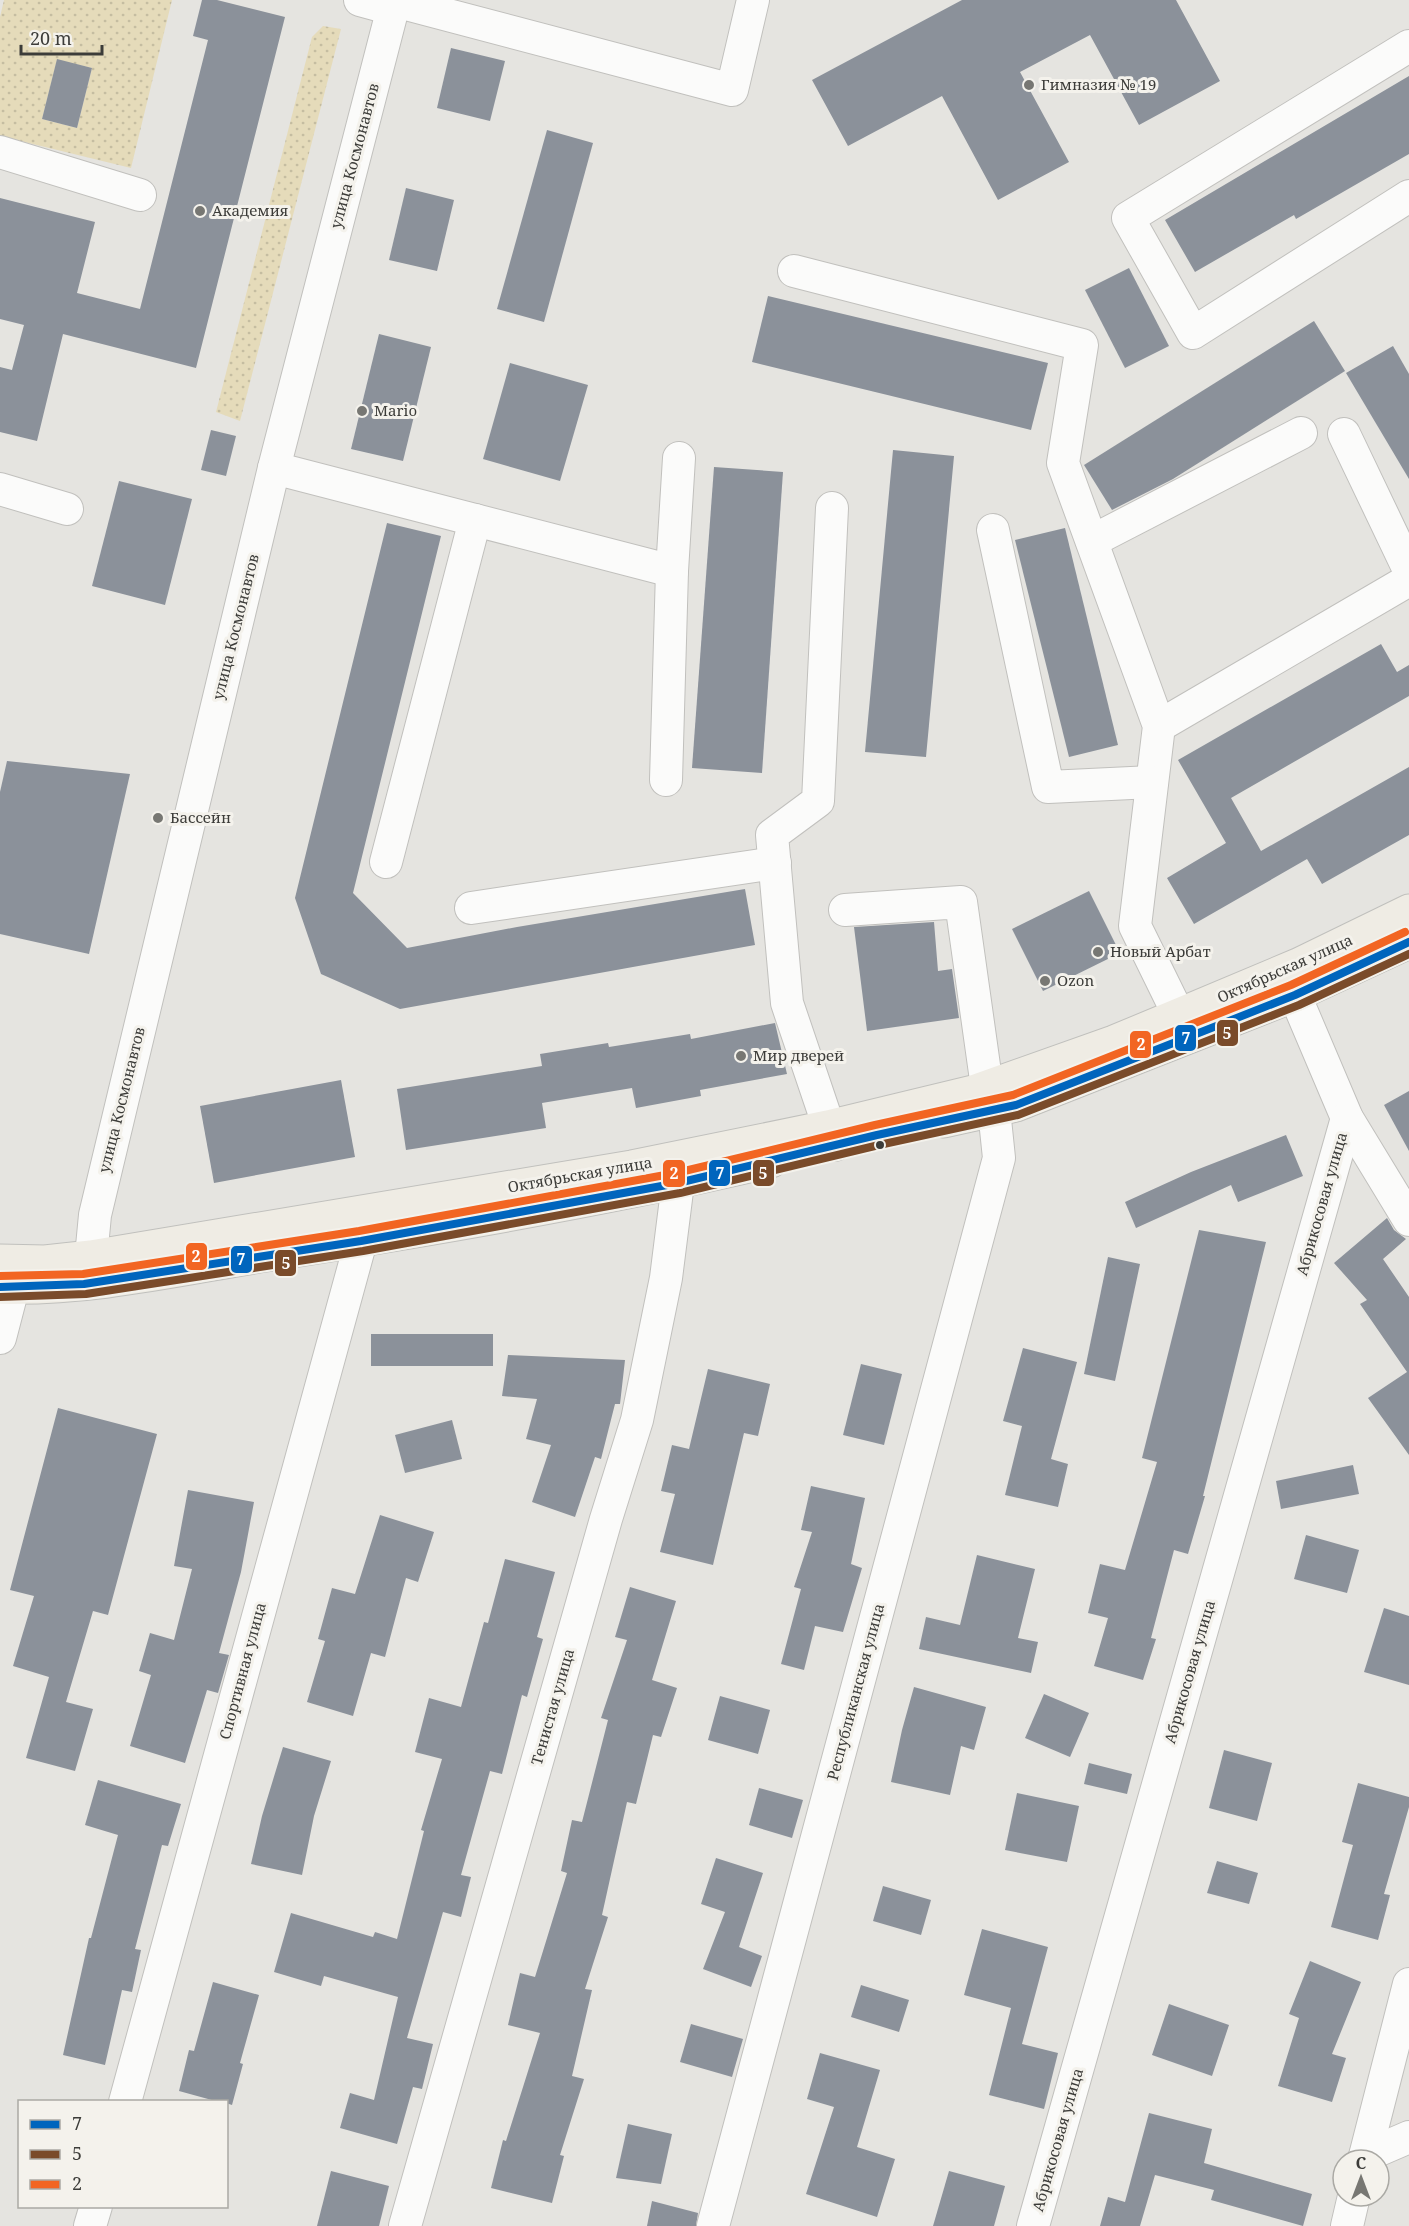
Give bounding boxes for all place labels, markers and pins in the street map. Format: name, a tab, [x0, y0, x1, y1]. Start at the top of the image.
place label: Гимназия № 19	[1041, 74, 1156, 94]
marker: Гимназия № 19	[1022, 78, 1036, 92]
place label: Академия	[212, 200, 288, 220]
marker: Академия	[193, 204, 207, 218]
place label: Mario	[374, 400, 417, 420]
marker: Mario	[355, 404, 369, 418]
place label: Бассейн	[170, 807, 231, 827]
marker: Бассейн	[151, 811, 165, 825]
place label: Новый Арбат	[1110, 941, 1211, 961]
marker: Новый Арбат	[1091, 945, 1105, 959]
place label: Ozon	[1057, 970, 1094, 990]
marker: Ozon	[1038, 974, 1052, 988]
place label: Мир дверей	[753, 1045, 844, 1065]
marker: Мир дверей	[734, 1049, 748, 1063]
unlabelled marker	[874, 1139, 886, 1151]

